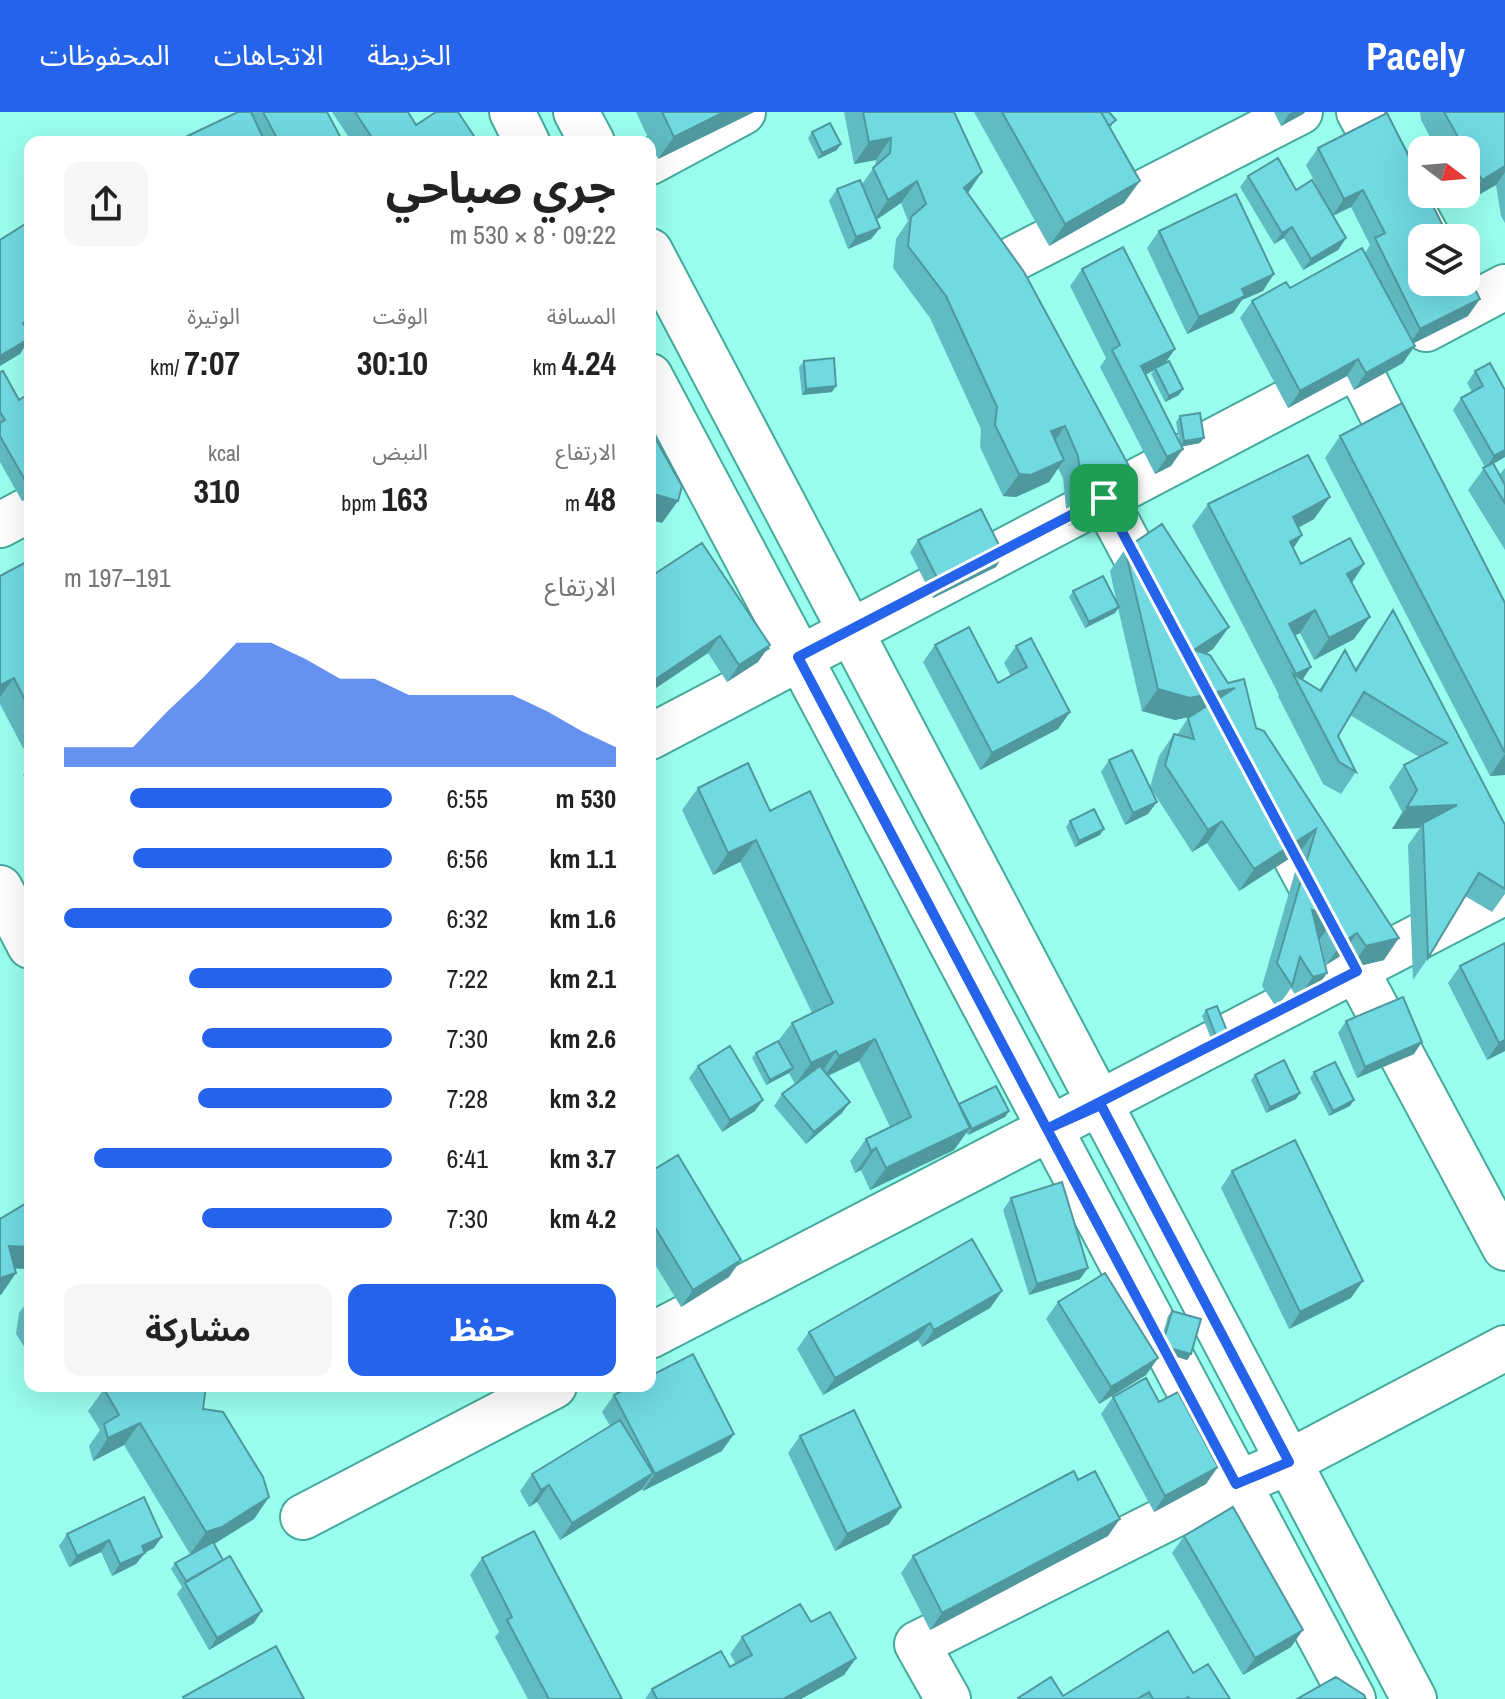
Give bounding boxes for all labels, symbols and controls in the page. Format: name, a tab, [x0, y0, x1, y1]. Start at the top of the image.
text: Pacely	[1366, 31, 1465, 82]
text: المحفوظات	[40, 36, 170, 74]
text: الاتجاهات	[214, 36, 323, 74]
text: الخريطة	[367, 36, 451, 74]
north arrow	[1408, 136, 1480, 208]
map controls	[1408, 136, 1480, 296]
text: جري صباحي	[386, 157, 616, 217]
button: share	[64, 162, 148, 246]
text: 09:22 · 8 × 530 m	[449, 217, 616, 252]
button: layers	[1408, 224, 1480, 296]
text: الوتيرة	[187, 301, 240, 331]
text: الوقت	[373, 301, 428, 331]
text: المسافة	[547, 301, 616, 331]
text: 7:07	[184, 340, 240, 386]
text: 30:10	[357, 340, 428, 386]
text: 4.24	[562, 340, 616, 386]
text: /km	[150, 352, 184, 382]
text: km	[533, 352, 562, 382]
text: النبض	[372, 437, 428, 467]
text: الارتفاع	[556, 437, 616, 467]
text: kcal	[208, 438, 240, 468]
pin	[1070, 464, 1138, 532]
text: 310	[193, 468, 240, 514]
text: 163	[381, 476, 428, 522]
text: 48	[585, 476, 616, 522]
icon: arrive	[1082, 476, 1126, 520]
text: bpm	[341, 488, 381, 518]
text: m	[565, 488, 585, 518]
text: 191–197 m	[64, 560, 171, 595]
text: الارتفاع	[545, 569, 616, 604]
text: 6:55	[447, 781, 488, 816]
text: 530 m	[556, 781, 616, 816]
text: 6:56	[447, 841, 488, 876]
text: 1.1 km	[550, 841, 616, 876]
text: 6:32	[447, 901, 488, 936]
text: 1.6 km	[550, 901, 616, 936]
text: 7:22	[447, 961, 488, 996]
text: 2.1 km	[550, 961, 616, 996]
text: 7:30	[447, 1021, 488, 1056]
text: 2.6 km	[550, 1021, 616, 1056]
text: 7:28	[447, 1081, 488, 1116]
text: 3.2 km	[550, 1081, 616, 1116]
text: 6:41	[447, 1141, 488, 1176]
text: 3.7 km	[550, 1141, 616, 1176]
text: 7:30	[447, 1201, 488, 1236]
text: 4.2 km	[550, 1201, 616, 1236]
button: مشاركة	[64, 1284, 332, 1376]
button: حفظ	[348, 1284, 616, 1376]

